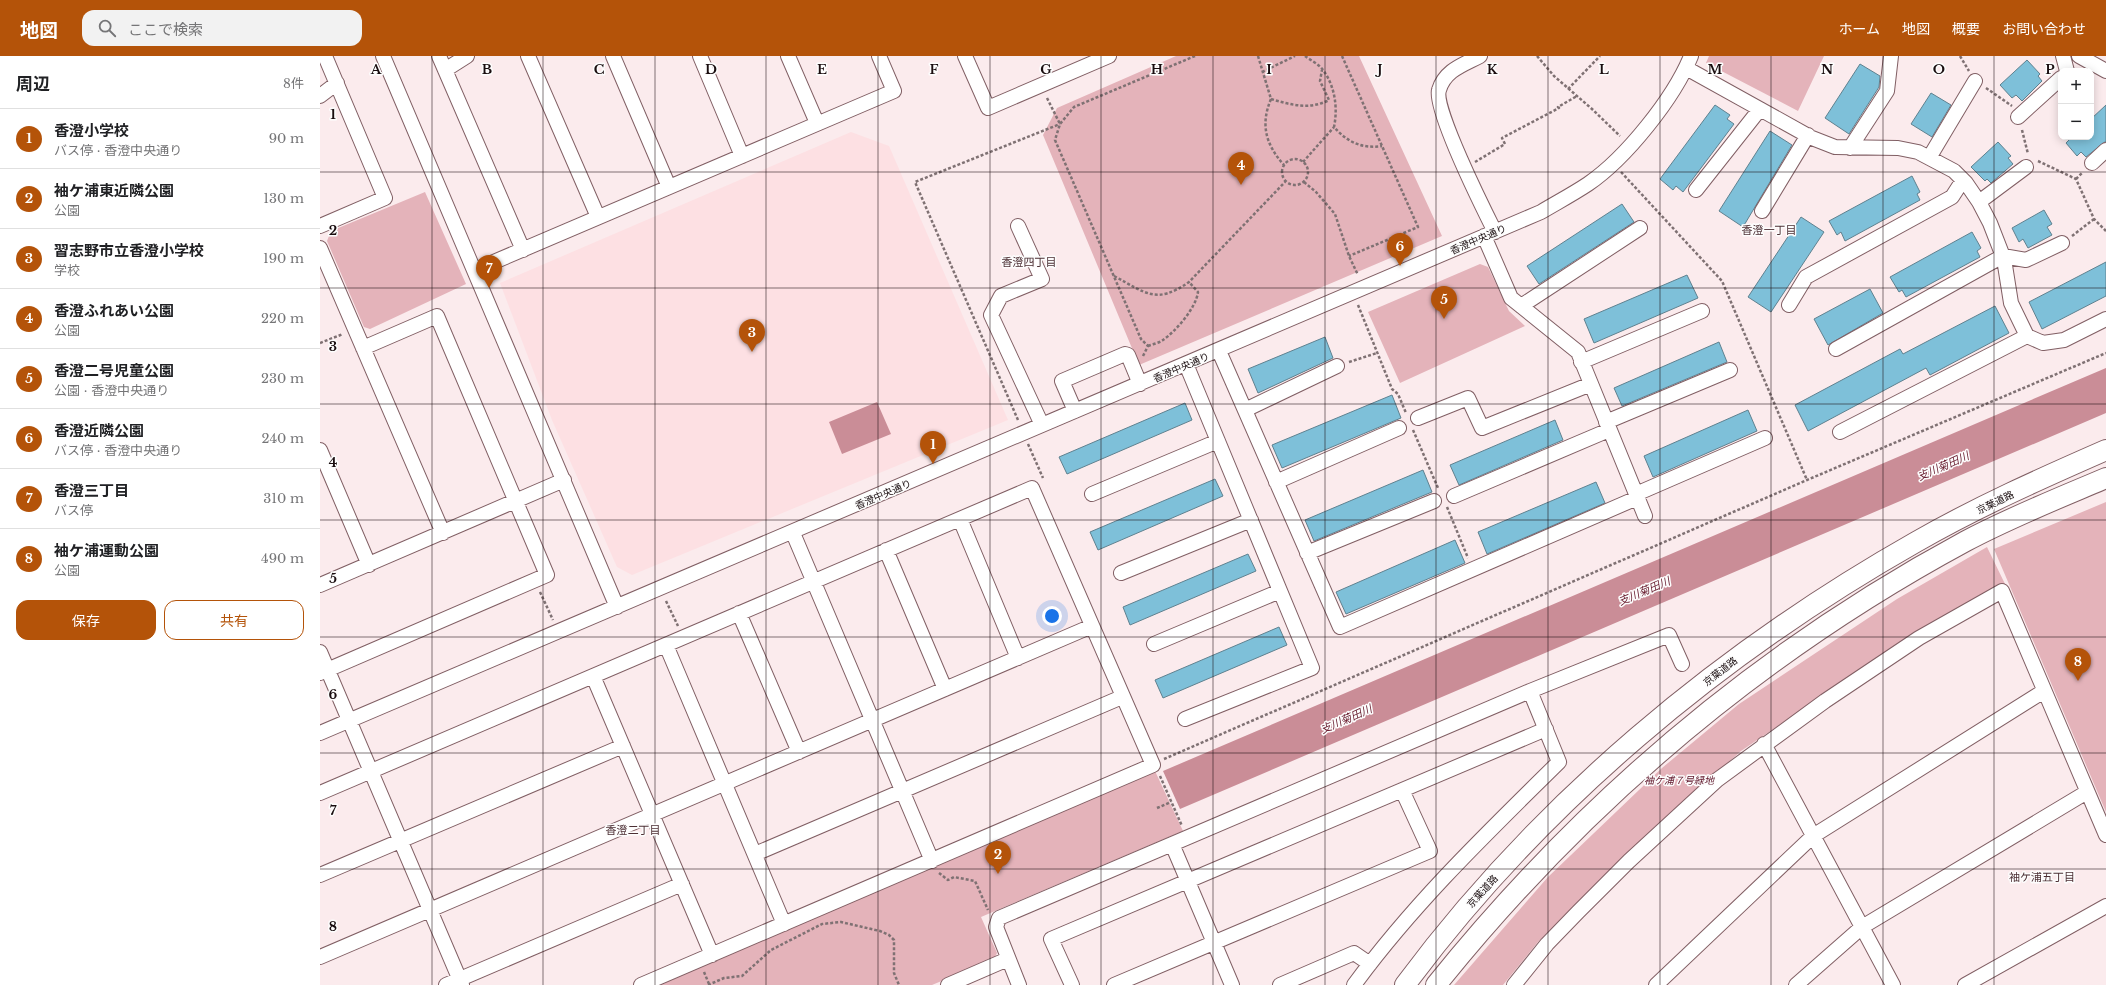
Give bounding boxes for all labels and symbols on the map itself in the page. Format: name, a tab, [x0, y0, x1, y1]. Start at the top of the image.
text: A	[370, 61, 382, 78]
text: B	[482, 61, 492, 78]
text: C	[594, 61, 605, 78]
text: D	[705, 61, 717, 78]
text: E	[817, 61, 827, 78]
text: F	[930, 61, 939, 78]
text: G	[1040, 61, 1052, 78]
text: H	[1151, 61, 1163, 78]
text: I	[1266, 61, 1272, 78]
text: J	[1374, 61, 1383, 78]
text: K	[1487, 61, 1498, 78]
text: L	[1599, 61, 1609, 78]
text: M	[1708, 61, 1723, 78]
text: N	[1821, 61, 1833, 78]
text: O	[1933, 61, 1945, 78]
text: P	[2045, 61, 2055, 78]
text: 1	[330, 106, 336, 123]
pin: 4	[1228, 152, 1254, 185]
text: 2	[329, 222, 337, 239]
street label: 香澄中央通り	[1448, 222, 1508, 257]
district label: 香澄一丁目	[1742, 223, 1797, 237]
pin: 6	[1387, 233, 1413, 266]
pin: 7	[476, 255, 502, 288]
district label: 香澄四丁目	[1002, 255, 1057, 269]
pin: 5	[1431, 286, 1457, 319]
pin: 3	[739, 319, 765, 352]
text: 3	[329, 338, 337, 355]
street label: 香澄中央通り	[1151, 350, 1211, 385]
pin: 1	[920, 431, 946, 464]
water label: 支川菊田川	[1915, 448, 1972, 484]
text: 4	[329, 454, 338, 471]
street label: 香澄中央通り	[853, 477, 913, 512]
street label: 京葉道路	[1974, 488, 2016, 517]
text: 5	[329, 570, 337, 587]
water label: 支川菊田川	[1616, 573, 1673, 608]
your location	[1042, 606, 1062, 626]
pin: 8	[2065, 648, 2091, 681]
street label: 京葉道路	[1701, 654, 1740, 689]
text: 6	[329, 686, 338, 703]
water label: 支川菊田川	[1318, 701, 1375, 737]
park label: 袖ケ浦７号緑地	[1644, 774, 1715, 787]
text: 7	[330, 802, 337, 819]
district label: 香澄二丁目	[606, 823, 661, 837]
pin: 2	[985, 841, 1011, 874]
district label: 袖ケ浦五丁目	[2009, 870, 2075, 884]
street label: 京葉道路	[1464, 872, 1501, 911]
text: 8	[329, 918, 337, 935]

